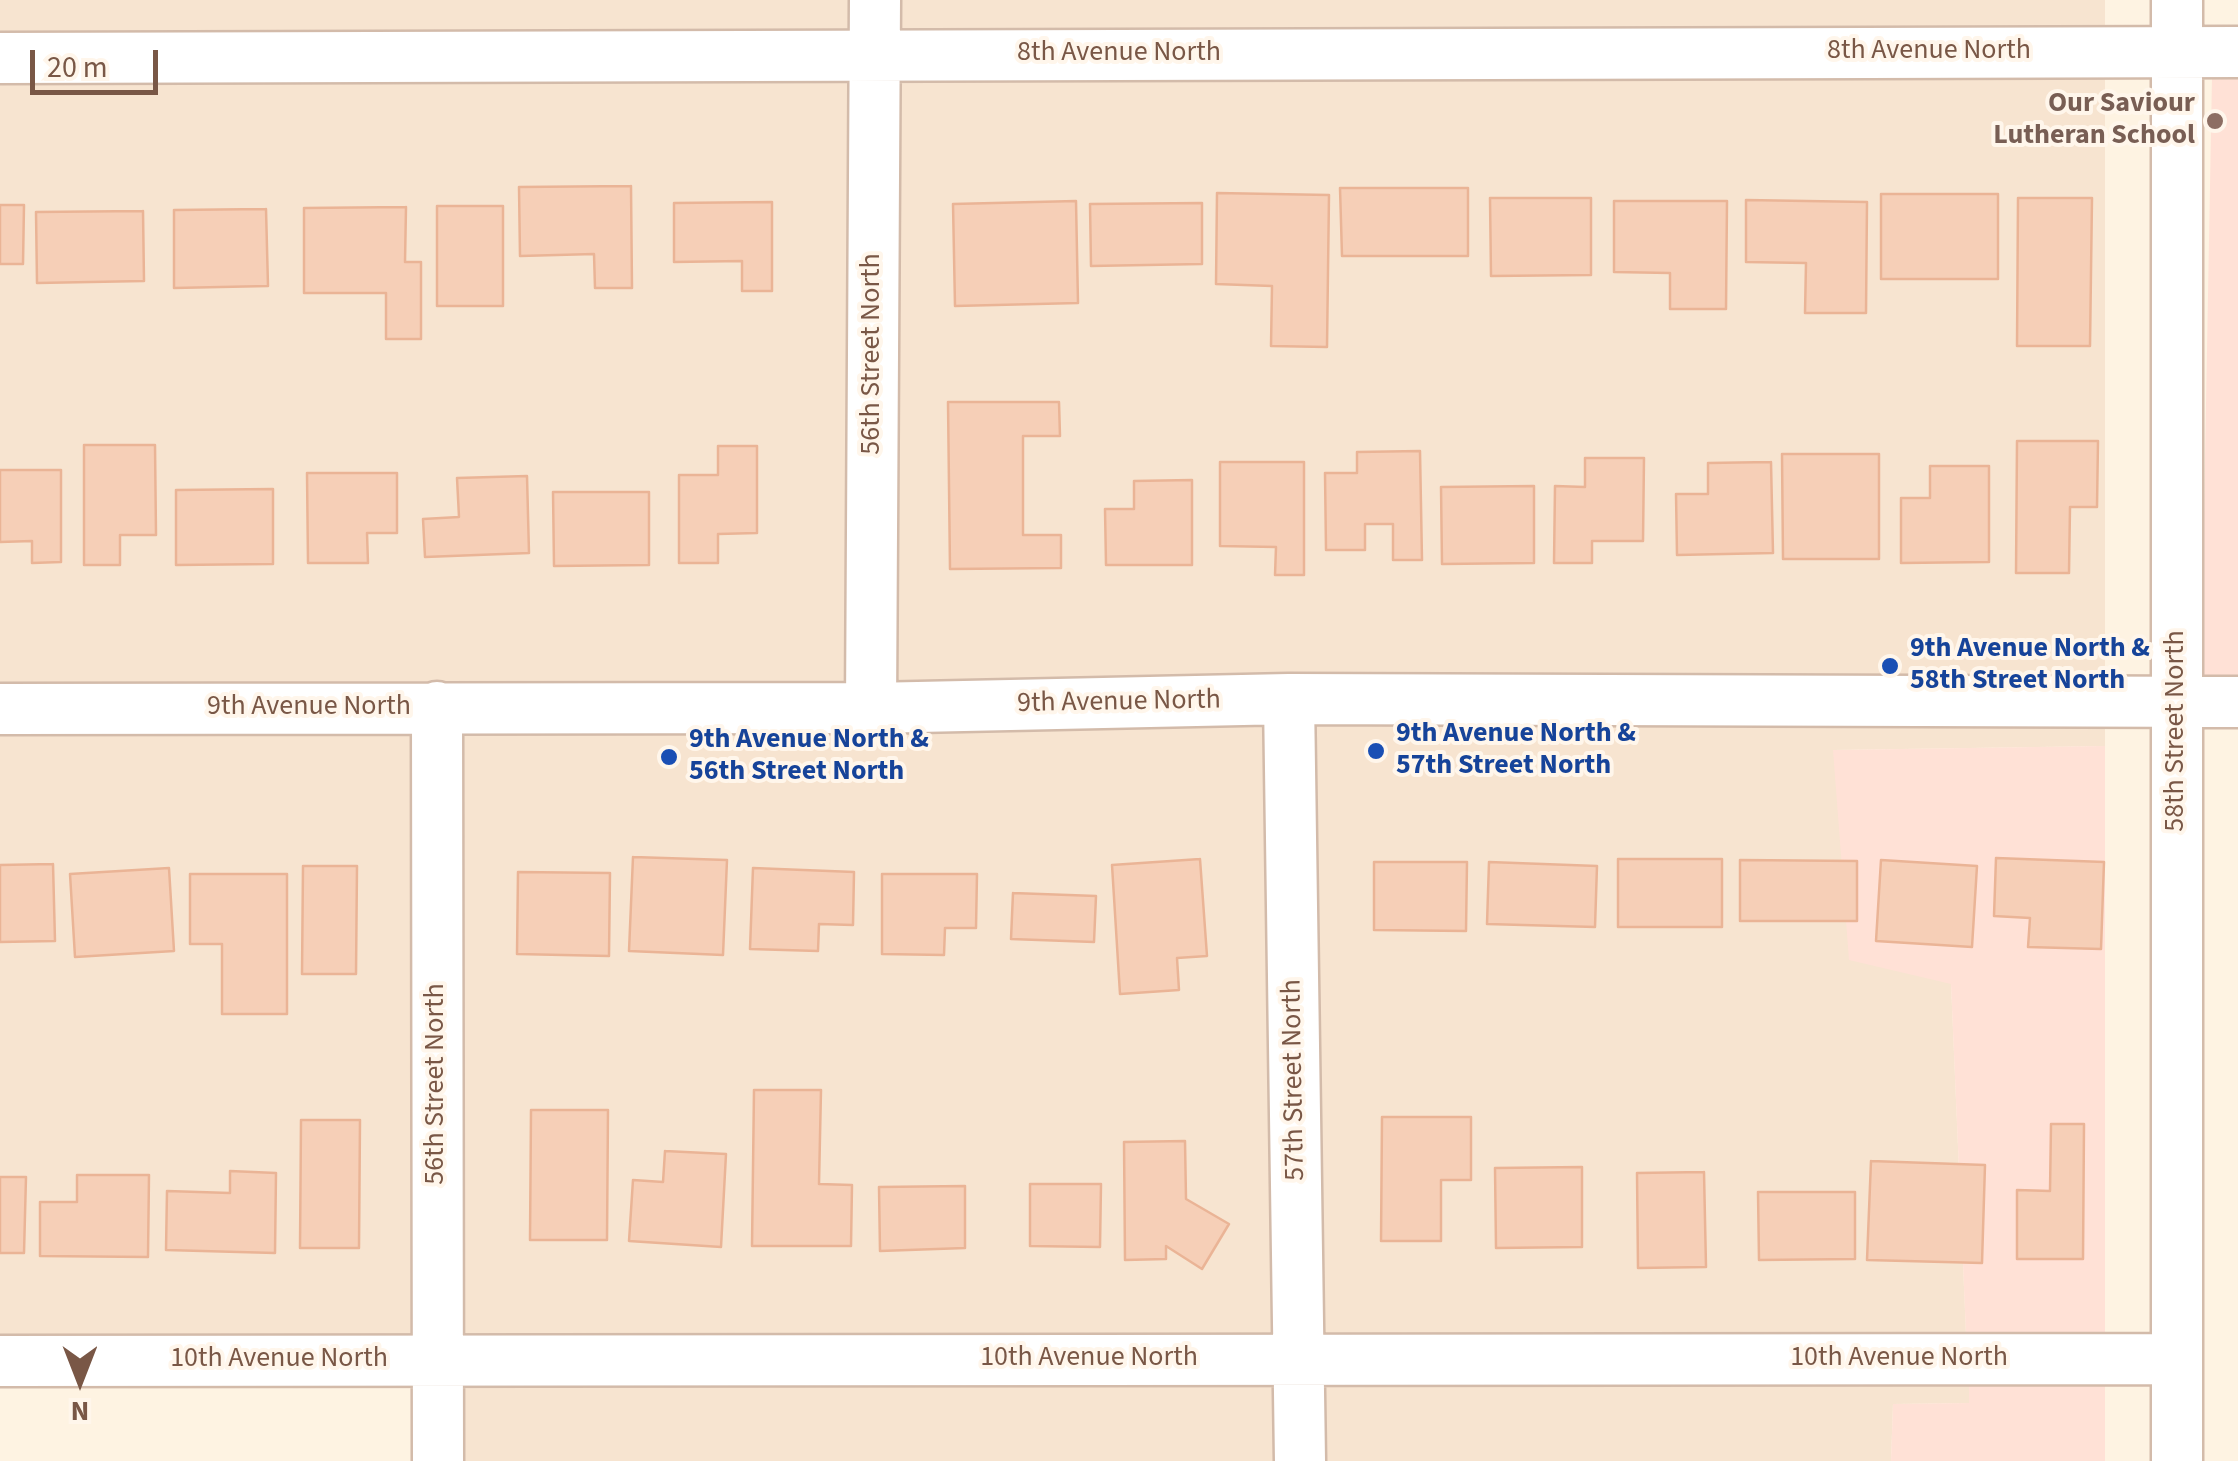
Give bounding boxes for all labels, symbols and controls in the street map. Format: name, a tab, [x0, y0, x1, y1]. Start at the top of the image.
scale bar	[35, 30, 162, 92]
street label: 8th Avenue North	[1827, 35, 2031, 69]
street label: 8th Avenue North	[1017, 37, 1221, 71]
text: 20 m	[47, 46, 108, 89]
place label: Our Saviour Lutheran School	[1993, 88, 2195, 154]
marker: Our Saviour Lutheran School	[2204, 110, 2226, 132]
street label: 56th Street North	[856, 253, 890, 455]
street label: 58th Street North	[2160, 630, 2194, 832]
place label: 9th Avenue North & 58th Street North	[1910, 633, 2150, 699]
marker: 9th Avenue North & 58th Street North	[1879, 655, 1901, 677]
street label: 9th Avenue North	[1017, 684, 1221, 722]
street label: 9th Avenue North	[207, 691, 411, 725]
place label: 9th Avenue North & 57th Street North	[1396, 718, 1636, 784]
place label: 9th Avenue North & 56th Street North	[689, 724, 929, 790]
marker: 9th Avenue North & 57th Street North	[1365, 740, 1387, 762]
marker: 9th Avenue North & 56th Street North	[658, 746, 680, 768]
street label: 57th Street North	[1276, 979, 1314, 1181]
street label: 56th Street North	[420, 983, 454, 1185]
north arrow	[30, 1331, 130, 1431]
street label: 10th Avenue North	[980, 1342, 1198, 1376]
street label: 10th Avenue North	[1790, 1342, 2008, 1376]
street label: 10th Avenue North	[170, 1343, 388, 1377]
text: N	[71, 1391, 89, 1431]

